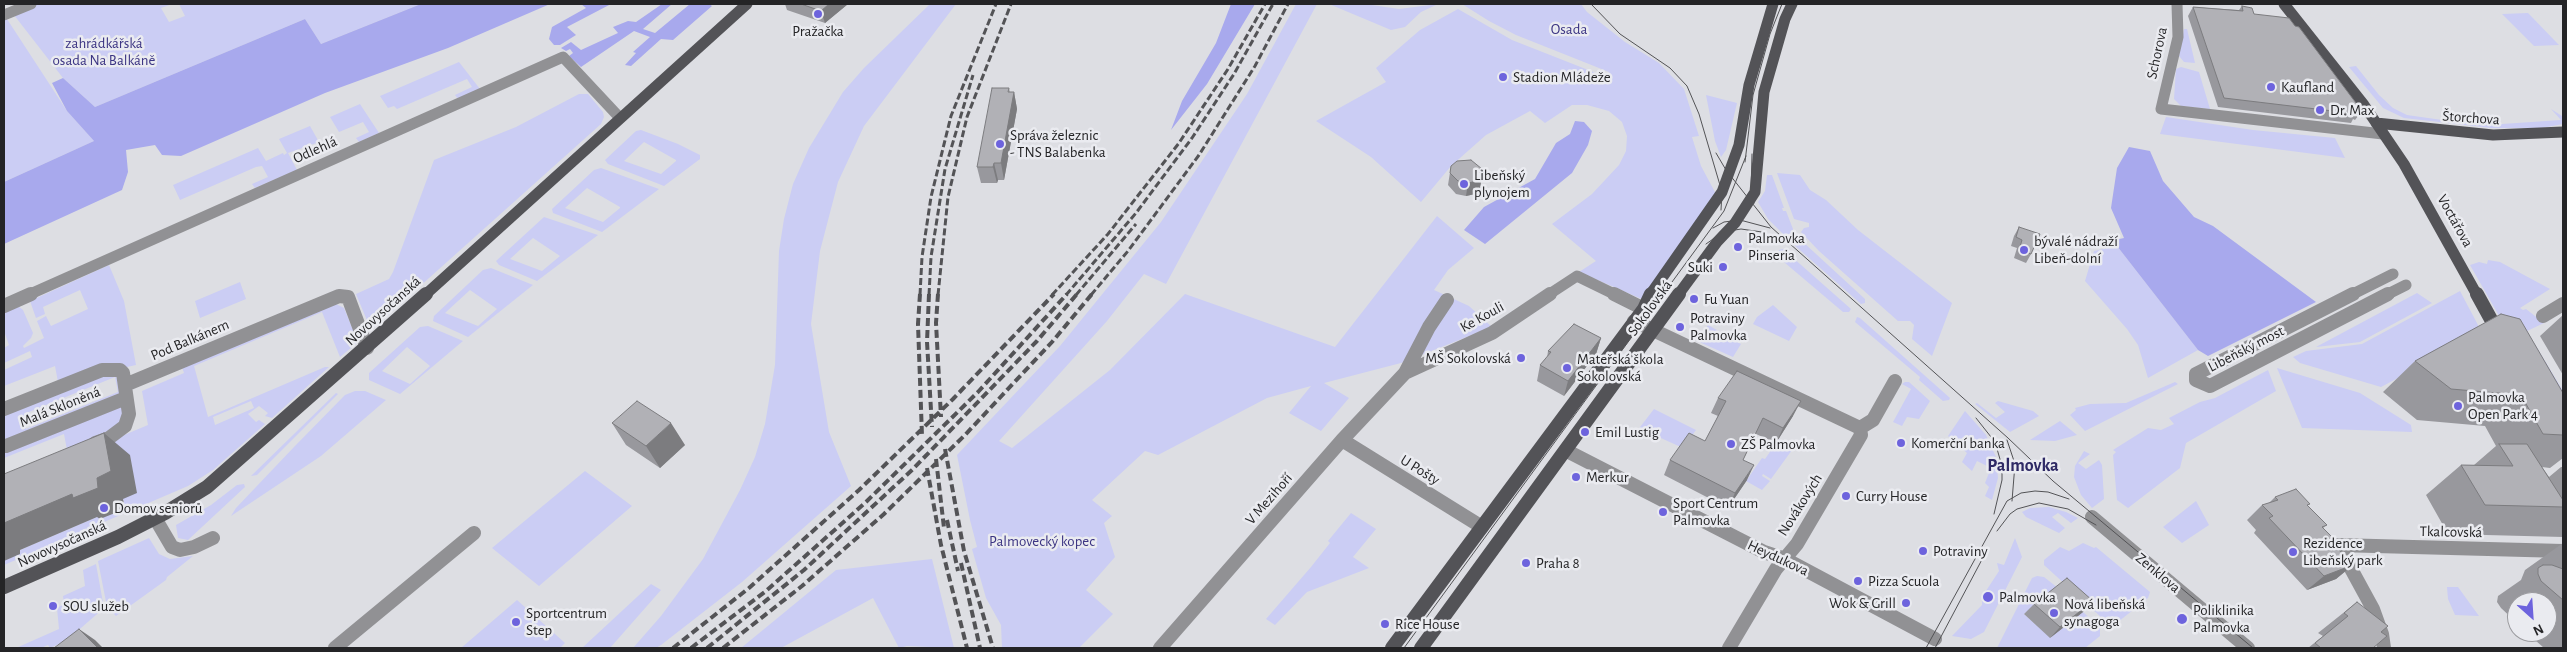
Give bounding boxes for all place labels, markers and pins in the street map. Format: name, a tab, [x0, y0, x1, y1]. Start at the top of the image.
marker: Pražačka	[812, 8, 824, 20]
place label: Pražačka	[792, 22, 844, 40]
place label: Stadion Mládeže	[1513, 68, 1611, 86]
marker: Stadion Mládeže	[1497, 71, 1509, 83]
place label: Kaufland	[2281, 78, 2334, 96]
marker: Kaufland	[2265, 81, 2277, 93]
place label: Dr. Max	[2330, 101, 2374, 119]
marker: Dr. Max	[2314, 104, 2326, 116]
place label: Správa železnic - TNS Balabenka	[1010, 126, 1106, 161]
marker: Správa železnic - TNS Balabenka	[994, 138, 1006, 150]
place label: Libeňský plynojem	[1474, 166, 1530, 201]
marker: Libeňský plynojem	[1458, 178, 1470, 190]
place label: Palmovka Pinseria	[1748, 229, 1805, 264]
place label: bývalé nádraží Libeň-dolní	[2034, 232, 2118, 267]
marker: Palmovka Pinseria	[1732, 241, 1744, 253]
marker: bývalé nádraží Libeň-dolní	[2018, 244, 2030, 256]
place label: Suki	[1688, 258, 1713, 276]
marker: Suki	[1717, 261, 1729, 273]
place label: Fu Yuan	[1704, 290, 1749, 308]
marker: Fu Yuan	[1688, 293, 1700, 305]
place label: Potraviny Palmovka	[1690, 309, 1747, 344]
marker: Potraviny Palmovka	[1674, 321, 1686, 333]
place label: MŠ Sokolovská	[1425, 349, 1511, 367]
place label: Mateřská škola Sokolovská	[1577, 350, 1664, 385]
marker: MŠ Sokolovská	[1515, 352, 1527, 364]
marker: Mateřská škola Sokolovská	[1561, 362, 1573, 374]
place label: Palmovka Open Park 4	[2468, 388, 2538, 423]
marker: Palmovka Open Park 4	[2452, 400, 2464, 412]
place label: Emil Lustig	[1595, 423, 1659, 441]
marker: Emil Lustig	[1579, 426, 1591, 438]
place label: Komerční banka	[1911, 434, 2005, 452]
place label: ZŠ Palmovka	[1741, 435, 1815, 453]
marker: Komerční banka	[1895, 437, 1907, 449]
marker: ZŠ Palmovka	[1725, 438, 1737, 450]
place label: Merkur	[1586, 468, 1628, 486]
marker: Merkur	[1570, 471, 1582, 483]
place label: Curry House	[1856, 487, 1927, 505]
marker: Curry House	[1840, 490, 1852, 502]
place label: Sport Centrum Palmovka	[1673, 494, 1758, 529]
place label: Domov seniorů	[114, 499, 202, 517]
marker: Domov seniorů	[98, 502, 110, 514]
marker: Sport Centrum Palmovka	[1657, 506, 1669, 518]
place label: Rezidence Libeňský park	[2303, 534, 2383, 569]
place label: Potraviny	[1933, 542, 1988, 560]
marker: Potraviny	[1917, 545, 1929, 557]
marker: Rezidence Libeňský park	[2287, 546, 2299, 558]
place label: Praha 8	[1536, 554, 1580, 572]
marker: Praha 8	[1520, 557, 1532, 569]
place label: Pizza Scuola	[1868, 572, 1939, 590]
marker: Pizza Scuola	[1852, 575, 1864, 587]
place label: Palmovka	[1999, 588, 2056, 606]
marker: Palmovka	[1981, 590, 1995, 604]
place label: Wok & Grill	[1829, 594, 1896, 612]
place label: Nová libeňská synagoga	[2064, 595, 2145, 630]
place label: SOU služeb	[63, 597, 129, 615]
marker: Wok & Grill	[1900, 597, 1912, 609]
marker: SOU služeb	[47, 600, 59, 612]
place label: Poliklinika Palmovka	[2193, 601, 2254, 636]
place label: Sportcentrum Step	[526, 604, 607, 639]
marker: Nová libeňská synagoga	[2048, 607, 2060, 619]
marker: Poliklinika Palmovka	[2175, 612, 2189, 626]
place label: Rice House	[1395, 615, 1460, 633]
marker: Sportcentrum Step	[510, 616, 522, 628]
marker: Rice House	[1379, 618, 1391, 630]

